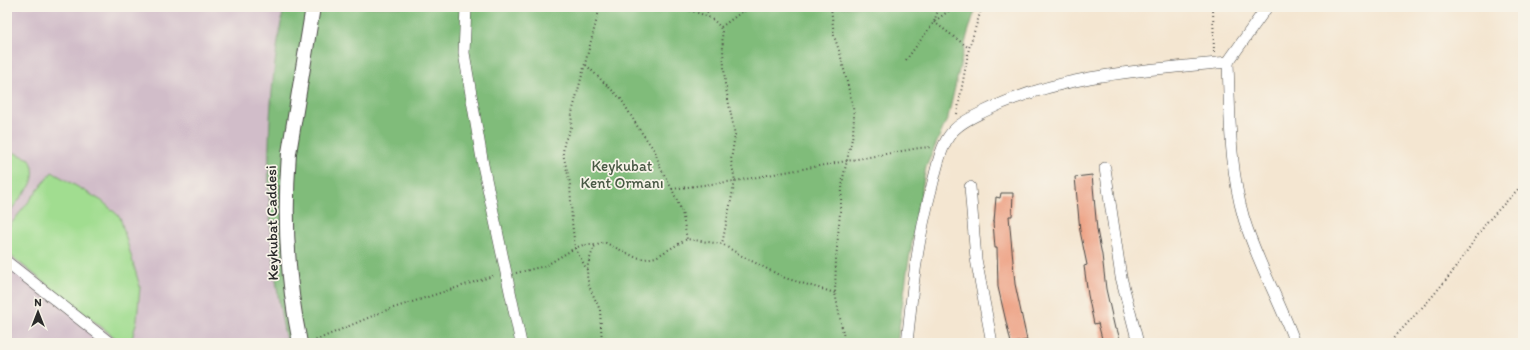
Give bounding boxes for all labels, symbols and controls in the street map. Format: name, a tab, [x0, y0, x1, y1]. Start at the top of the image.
park label: Keykubat Kent Ormanı	[580, 157, 664, 192]
street label: Keykubat Caddesi	[262, 165, 282, 281]
north arrow	[18, 292, 58, 332]
text: N	[34, 296, 42, 309]

